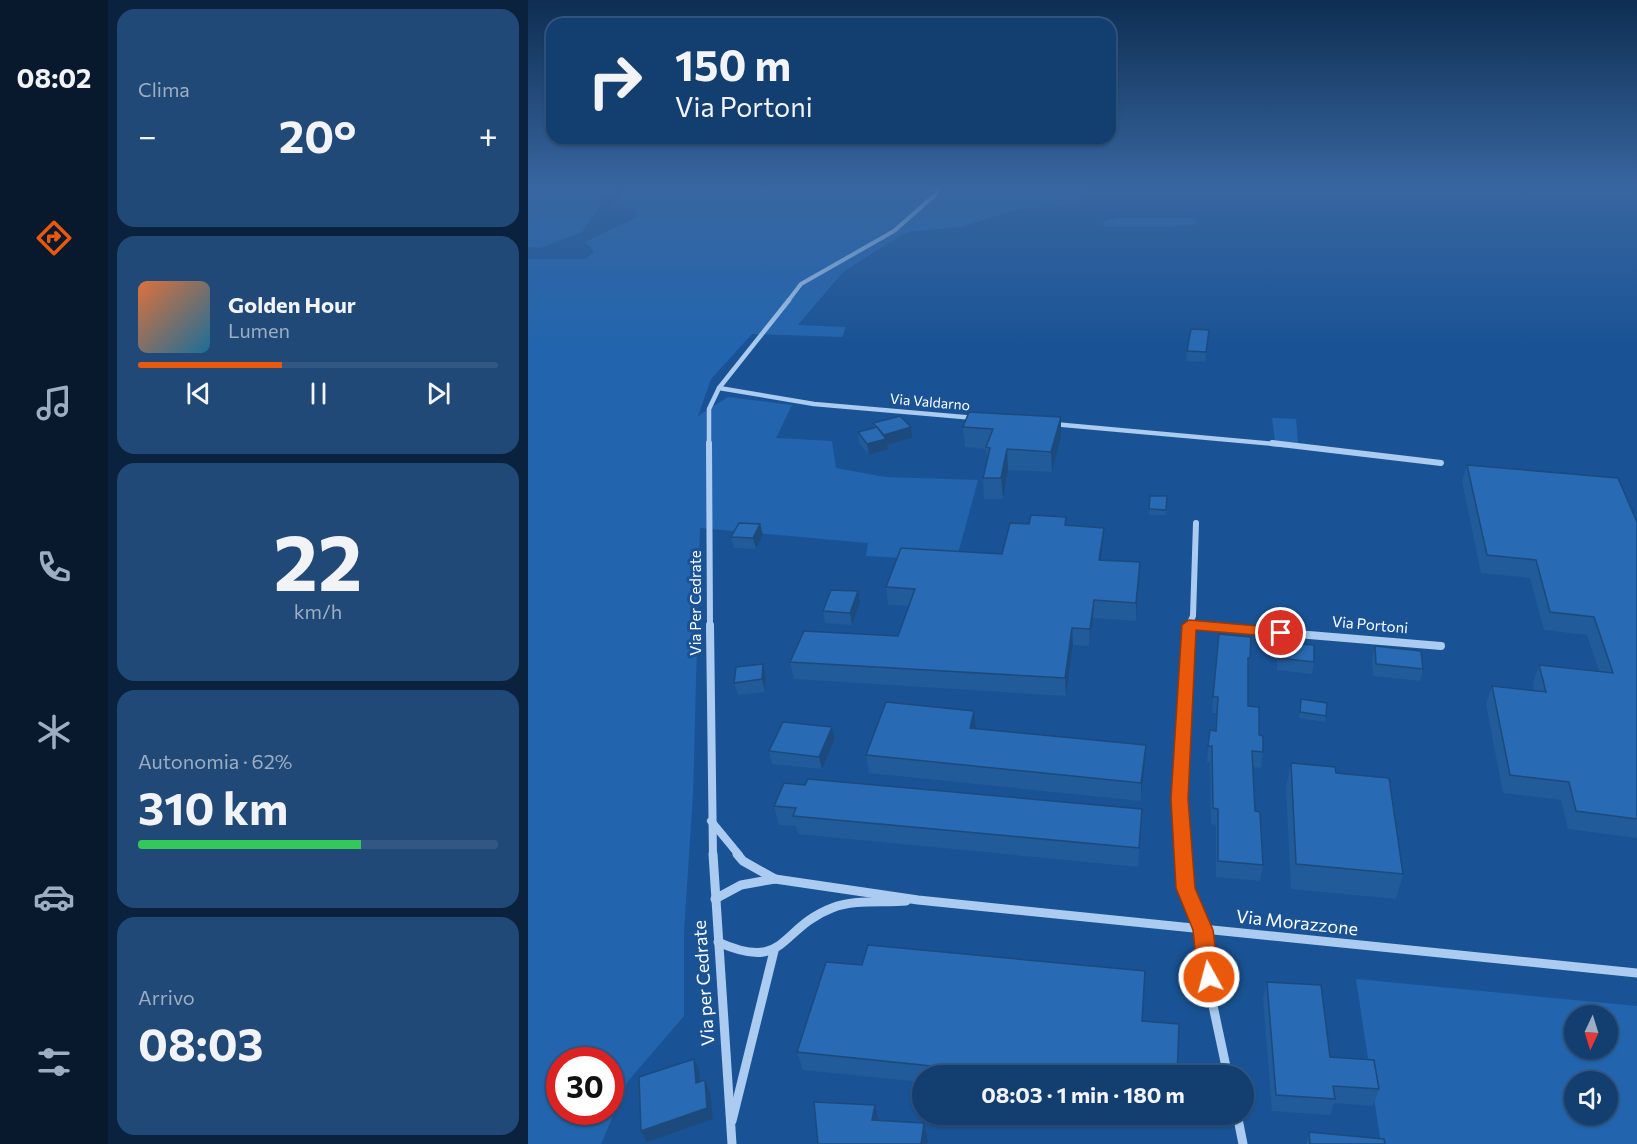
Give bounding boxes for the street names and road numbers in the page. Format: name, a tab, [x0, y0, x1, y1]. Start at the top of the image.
street label: Via Valdarno	[889, 390, 971, 413]
street label: Via Per Cedrate	[686, 550, 704, 656]
street label: Via Portoni	[1331, 612, 1409, 636]
street label: Via Morazzone	[1235, 905, 1359, 939]
street label: Via per Cedrate	[688, 919, 718, 1047]

